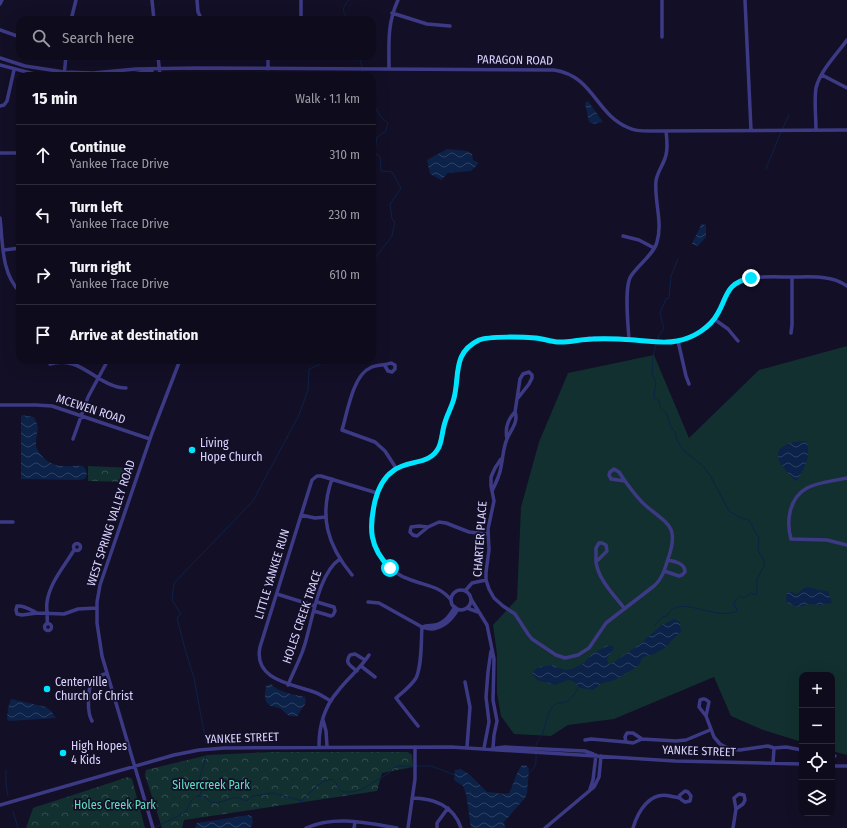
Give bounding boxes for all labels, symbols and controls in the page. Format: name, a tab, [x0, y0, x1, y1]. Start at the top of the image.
search box	[16, 16, 376, 60]
icon: search	[30, 27, 52, 49]
text: Search here	[62, 29, 134, 47]
street label: PARAGON ROAD	[477, 52, 553, 68]
text: 15 min	[32, 88, 77, 109]
text: Walk · 1.1 km	[295, 91, 360, 106]
text: Continue	[70, 138, 126, 156]
icon: ahead	[32, 144, 54, 166]
text: 310 m	[330, 147, 360, 162]
text: Yankee Trace Drive	[70, 156, 169, 171]
text: Turn left	[70, 198, 123, 216]
icon: left	[32, 204, 54, 226]
text: 230 m	[329, 207, 360, 222]
text: Yankee Trace Drive	[70, 216, 169, 231]
text: Turn right	[70, 258, 131, 276]
icon: right	[32, 264, 54, 286]
text: 610 m	[329, 267, 360, 282]
route end	[742, 269, 760, 287]
text: Yankee Trace Drive	[70, 276, 169, 291]
icon: arrive	[32, 324, 54, 346]
text: Arrive at destination	[70, 326, 198, 344]
street label: MCEWEN ROAD	[55, 391, 127, 427]
place label: Living Hope Church	[200, 436, 263, 464]
marker: Living Hope Church	[187, 445, 197, 455]
street label: WEST SPRING VALLEY ROAD	[84, 458, 138, 588]
street label: CHARTER PLACE	[470, 500, 490, 577]
street label: LITTLE YANKEE RUN	[252, 527, 292, 621]
route start	[381, 559, 399, 577]
street label: HOLES CREEK TRACE	[280, 568, 325, 665]
map controls	[799, 672, 835, 816]
button: +	[799, 672, 835, 708]
place label: Centerville Church of Christ	[55, 675, 133, 703]
marker: Centerville Church of Christ	[42, 684, 52, 694]
button: −	[799, 708, 835, 744]
street label: YANKEE STREET	[205, 730, 280, 746]
place label: High Hopes 4 Kids	[71, 739, 127, 767]
street label: YANKEE STREET	[662, 743, 737, 759]
button: locate	[799, 744, 835, 780]
marker: High Hopes 4 Kids	[58, 748, 68, 758]
park label: Silvercreek Park	[172, 778, 250, 792]
button: layers	[799, 780, 835, 816]
park label: Holes Creek Park	[74, 798, 156, 812]

